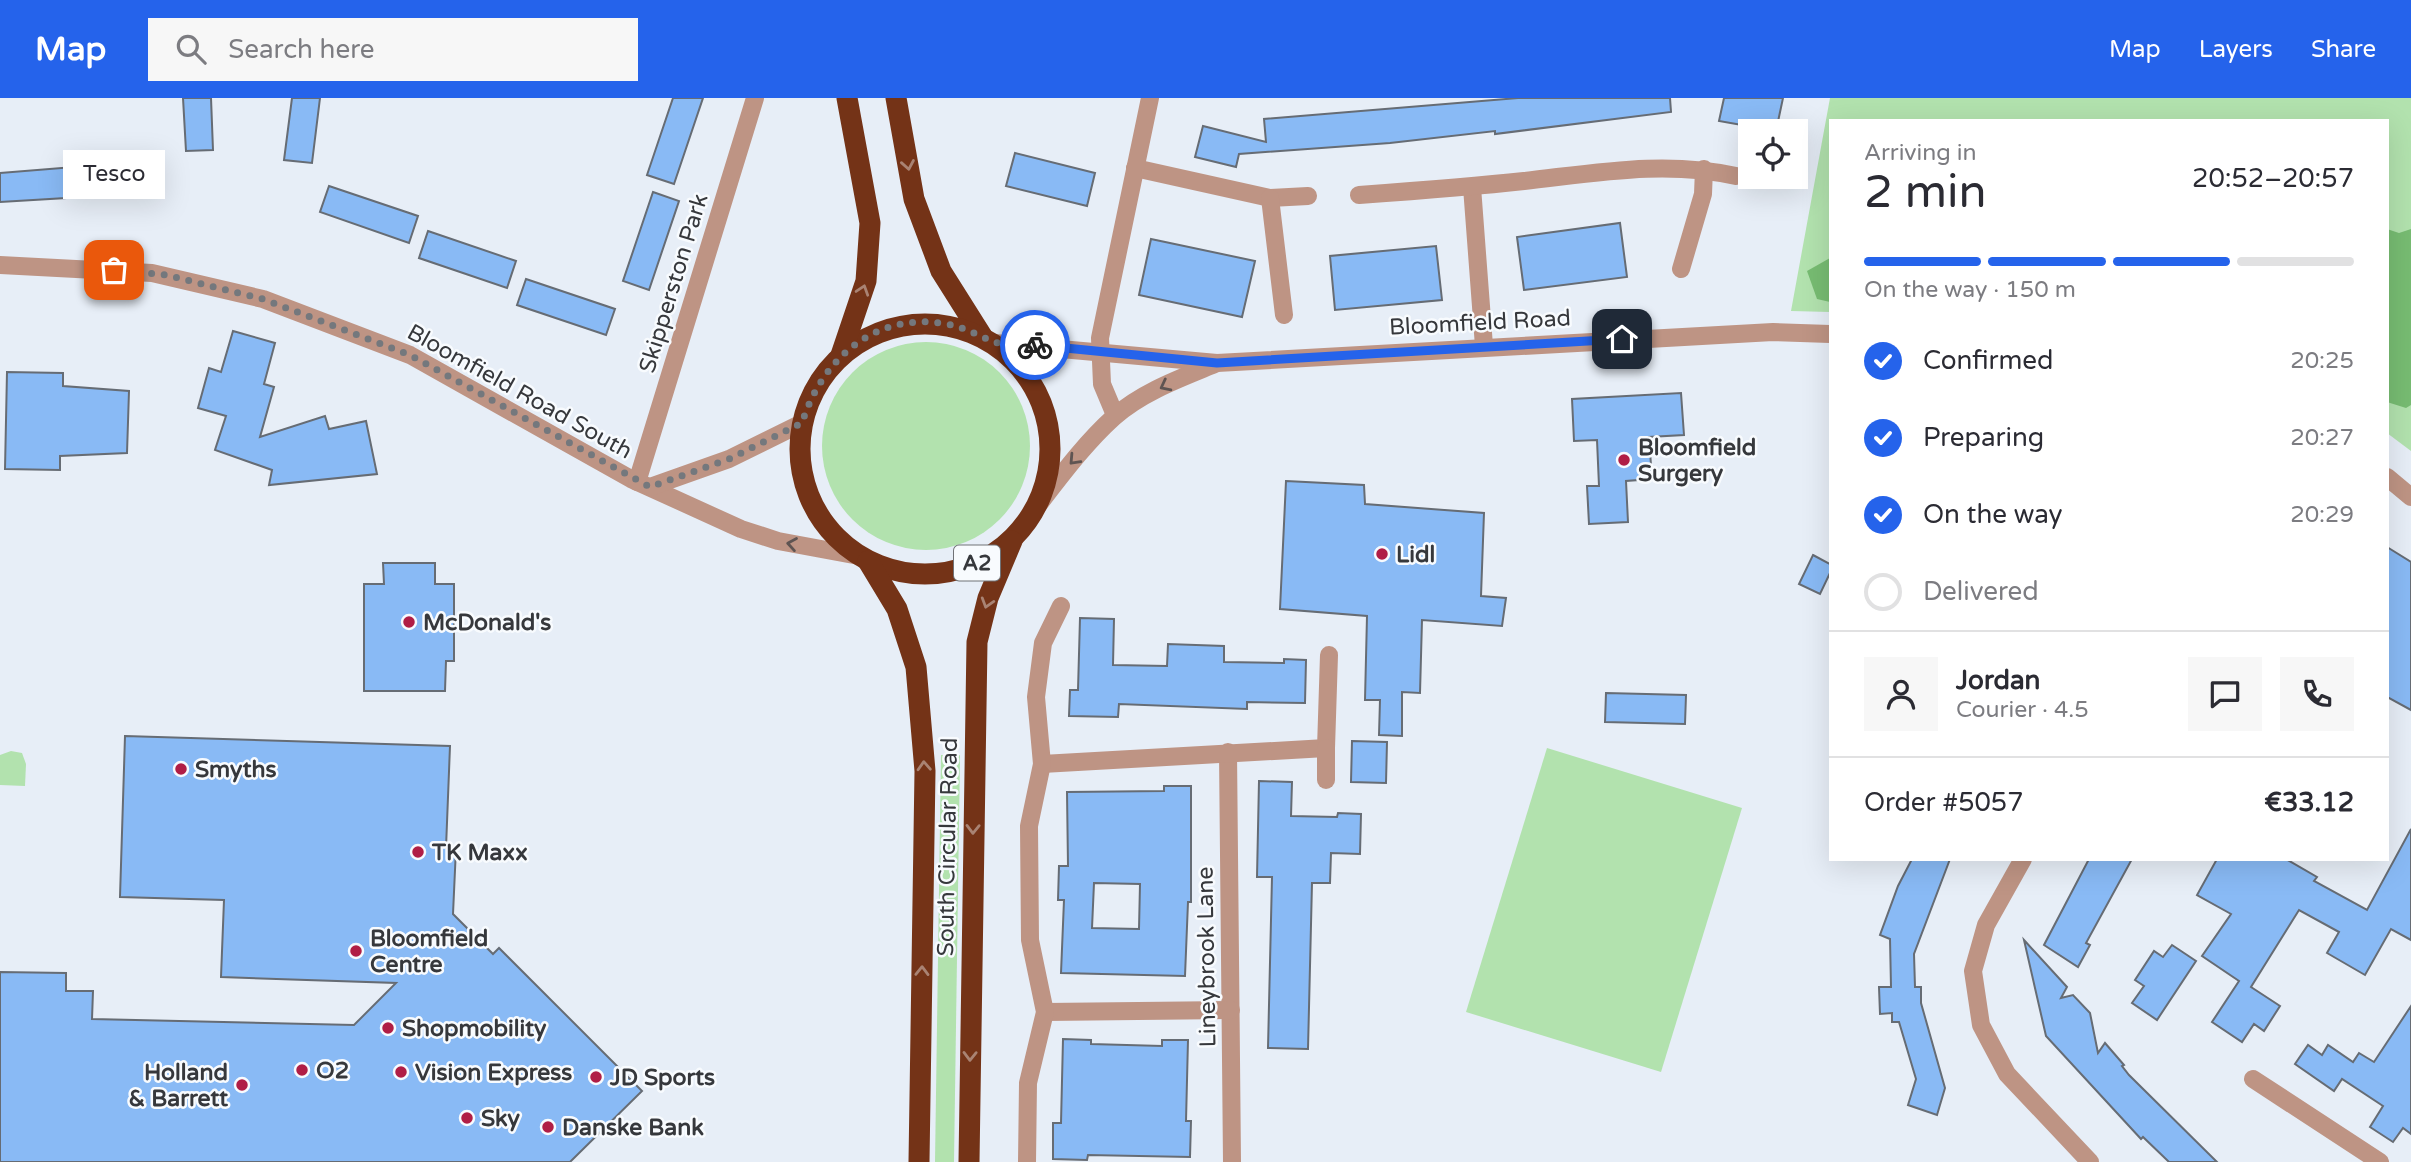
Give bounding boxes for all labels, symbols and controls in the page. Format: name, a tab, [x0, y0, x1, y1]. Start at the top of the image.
search box	[148, 18, 638, 81]
text: Map	[35, 30, 106, 69]
icon: search	[172, 30, 210, 68]
text: Search here	[228, 34, 374, 65]
text: Map	[2109, 35, 2161, 64]
text: Layers	[2199, 35, 2273, 64]
text: Share	[2311, 35, 2376, 64]
map controls	[1738, 119, 1808, 189]
button: locate	[1738, 119, 1808, 189]
text: Arriving in	[1864, 139, 1977, 167]
callout: Tesco	[63, 151, 165, 200]
one-way arrow	[899, 159, 914, 171]
text: Tesco	[83, 160, 145, 188]
text: 20:52–20:57	[2192, 163, 2354, 194]
text: 2 min	[1864, 165, 1987, 220]
street label: Skipperston Park	[633, 190, 715, 376]
pin	[84, 240, 144, 300]
icon: bag	[95, 251, 133, 289]
text: On the way · 150 m	[1864, 276, 2076, 304]
one-way arrow	[854, 284, 869, 296]
street label: Bloomfield Road	[1388, 304, 1572, 342]
pin	[1592, 309, 1652, 369]
courier	[1000, 310, 1070, 380]
street label: Bloomfield Road South	[402, 318, 637, 465]
icon: home	[1603, 320, 1641, 358]
icon: bike	[1016, 326, 1054, 364]
icon: check	[1864, 342, 1902, 380]
text: Confirmed	[1923, 345, 2053, 376]
text: 20:25	[2290, 347, 2354, 375]
one-way arrow	[1159, 378, 1172, 391]
icon: check	[1864, 419, 1902, 457]
text: Preparing	[1923, 422, 2044, 453]
text: 20:27	[2290, 424, 2354, 452]
place label: Bloomfield Surgery	[1638, 434, 1756, 488]
one-way arrow	[1070, 452, 1082, 465]
marker: Bloomfield Surgery	[1616, 452, 1632, 468]
icon: check	[1864, 496, 1902, 534]
text: On the way	[1923, 499, 2063, 530]
text: 20:29	[2290, 501, 2354, 529]
one-way arrow	[786, 537, 798, 552]
place label: Lidl	[1396, 541, 1435, 569]
road number: A2	[954, 546, 1000, 580]
marker: Lidl	[1374, 546, 1390, 562]
text: Delivered	[1923, 576, 2039, 607]
one-way arrow	[981, 597, 996, 609]
place label: McDonald's	[423, 609, 551, 637]
marker: McDonald's	[401, 614, 417, 630]
button: person	[1864, 657, 1938, 731]
button: chat	[2188, 657, 2262, 731]
button: phone	[2280, 657, 2354, 731]
text: Jordan	[1956, 665, 2040, 696]
text: Courier · 4.5	[1956, 696, 2089, 724]
street label: South Circular Road	[932, 737, 964, 957]
place label: Smyths	[195, 756, 277, 784]
one-way arrow	[916, 760, 931, 771]
marker: Smyths	[173, 761, 189, 777]
text: Order #5057	[1864, 787, 2024, 818]
text: €33.12	[2264, 787, 2354, 818]
one-way arrow	[965, 824, 981, 835]
place label: TK Maxx	[431, 839, 528, 867]
marker: TK Maxx	[410, 844, 426, 860]
street label: Lineybrook Lane	[1191, 866, 1223, 1048]
place label: Bloomfield Centre	[370, 925, 488, 979]
marker: Bloomfield Centre	[348, 943, 364, 959]
one-way arrow	[914, 966, 930, 976]
place label: Shopmobility	[402, 1015, 547, 1043]
marker: Shopmobility	[380, 1020, 396, 1036]
one-way arrow	[962, 1052, 978, 1062]
place label: O2	[316, 1057, 349, 1085]
place label: Holland & Barrett	[128, 1059, 228, 1113]
place label: Vision Express	[415, 1059, 572, 1087]
marker: O2	[294, 1062, 310, 1078]
marker: Vision Express	[393, 1064, 409, 1080]
place label: JD Sports	[609, 1064, 715, 1092]
marker: JD Sports	[588, 1069, 604, 1085]
marker: Holland & Barrett	[234, 1077, 250, 1093]
place label: Sky	[481, 1105, 521, 1133]
marker: Sky	[459, 1110, 475, 1126]
place label: Danske Bank	[562, 1114, 704, 1142]
marker: Danske Bank	[540, 1119, 556, 1135]

